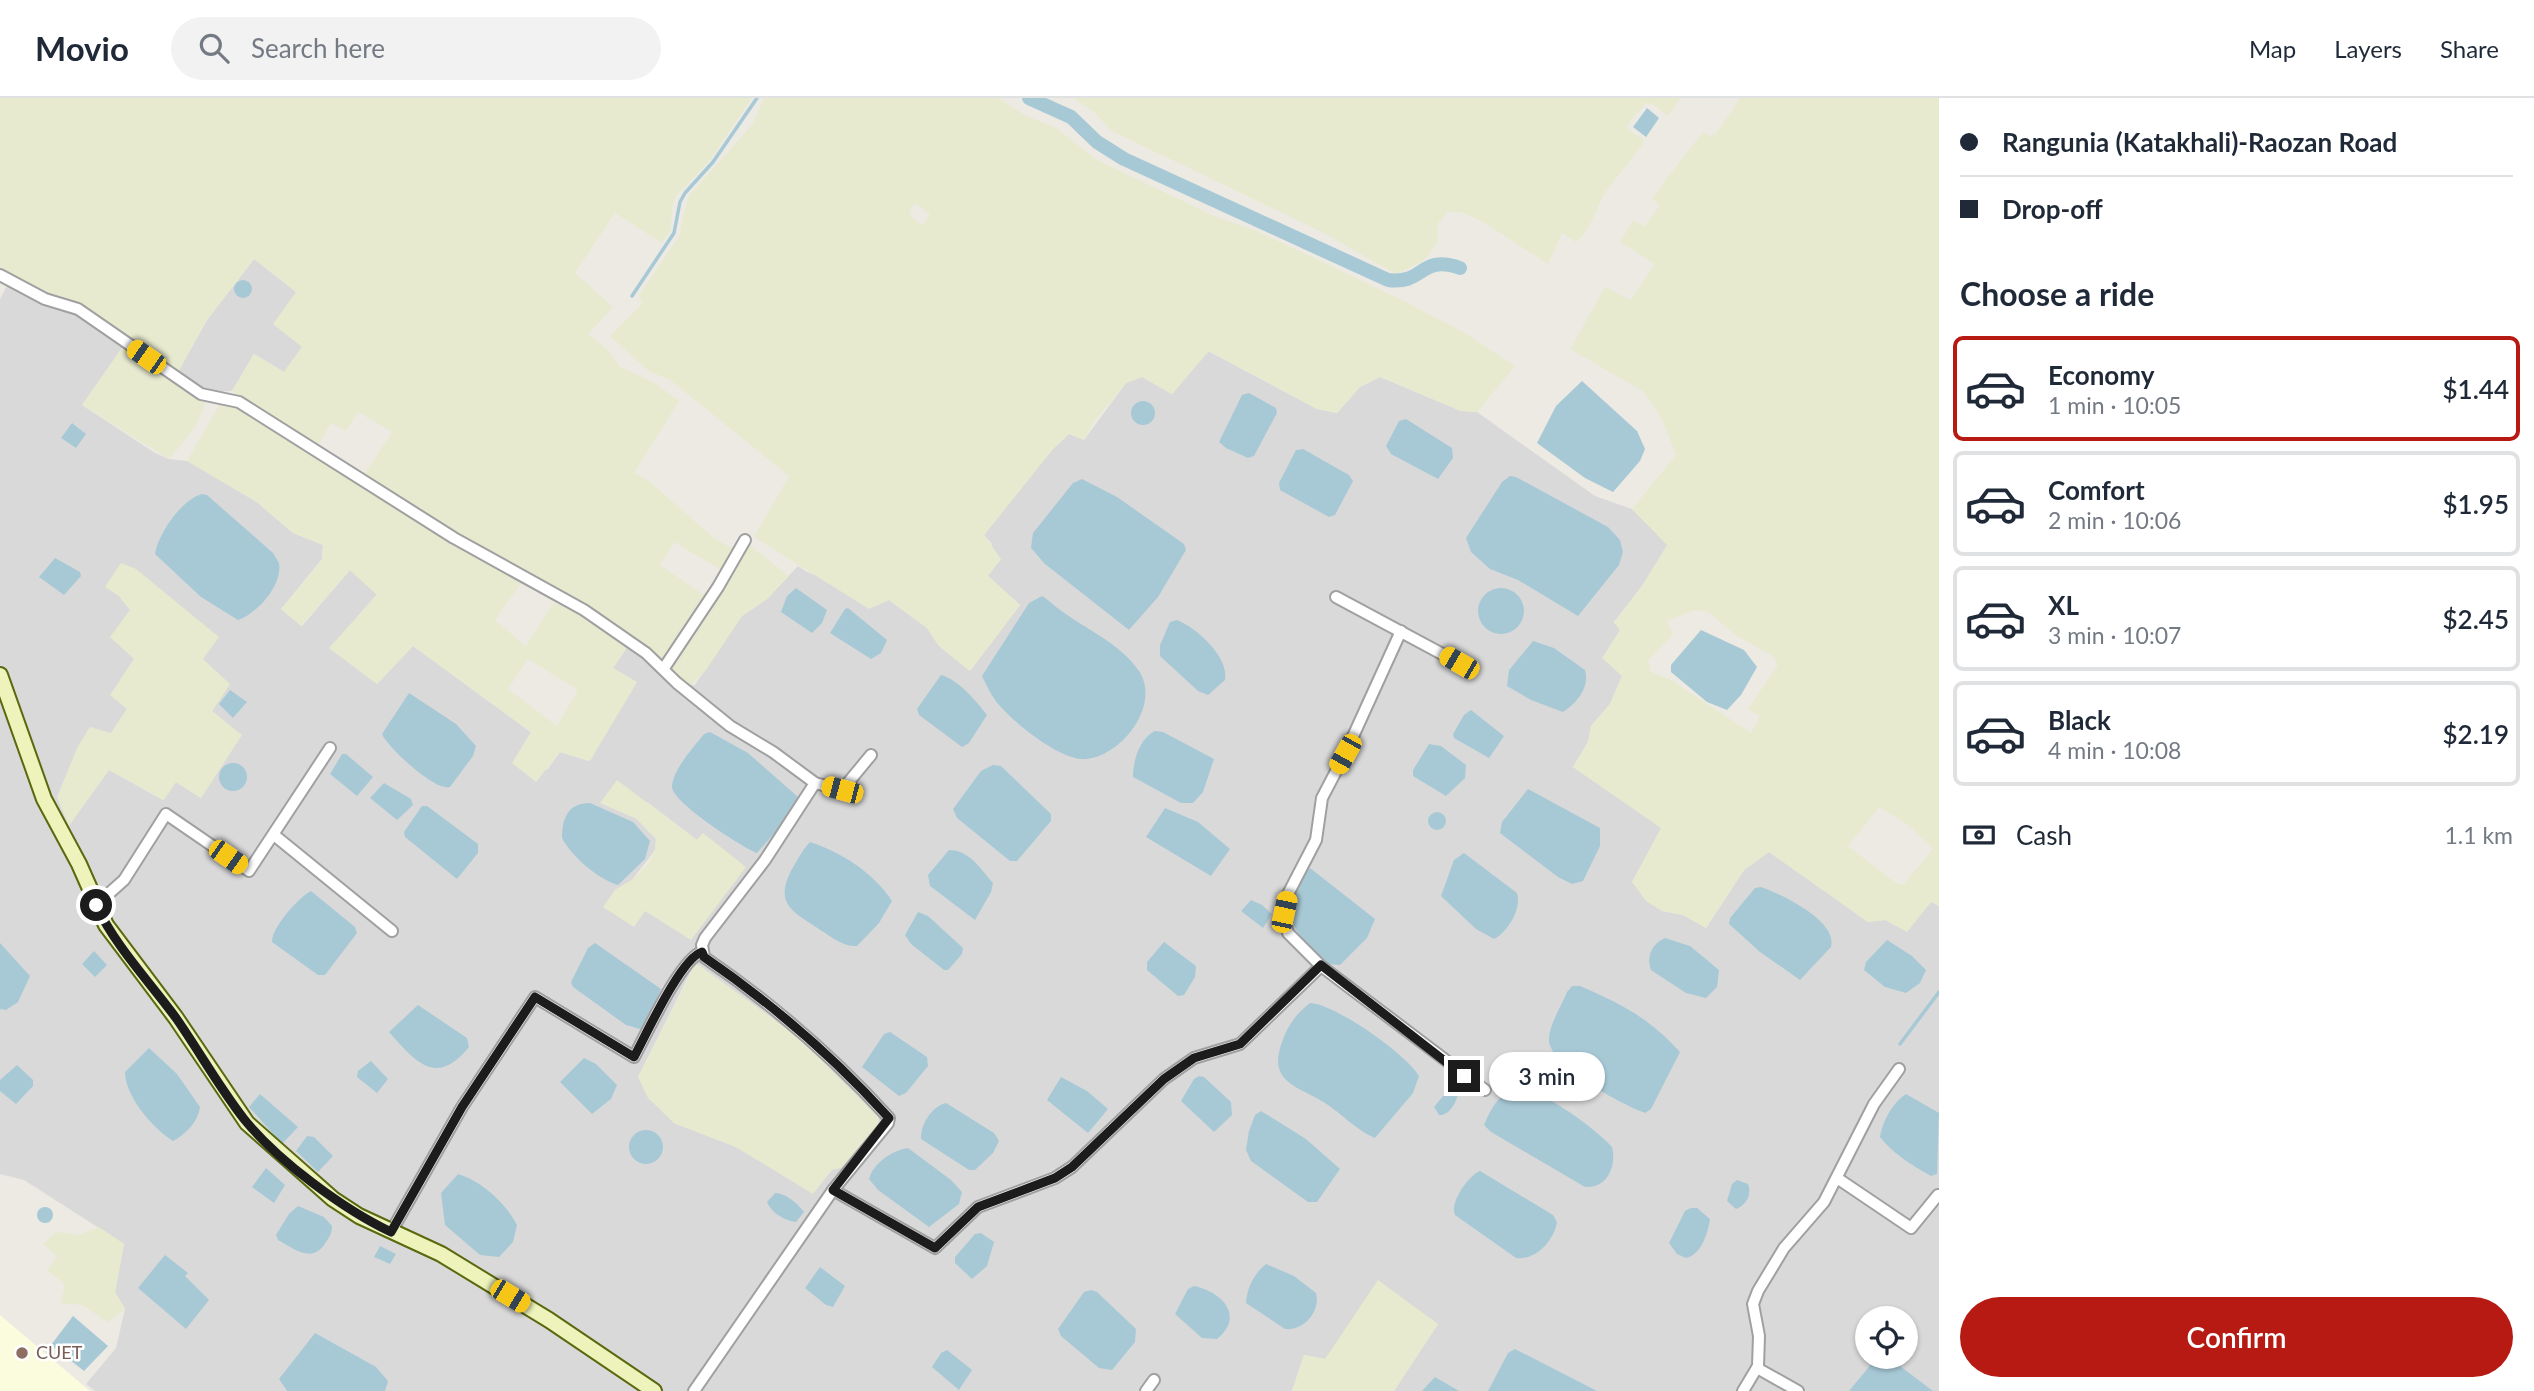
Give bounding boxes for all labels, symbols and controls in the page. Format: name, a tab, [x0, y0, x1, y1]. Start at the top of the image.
search box	[171, 17, 661, 80]
text: Movio	[35, 28, 129, 68]
icon: search	[195, 29, 233, 67]
text: Search here	[251, 32, 385, 64]
text: Map	[2249, 34, 2296, 63]
text: Layers	[2334, 34, 2402, 63]
text: Share	[2440, 34, 2499, 63]
text: Rangunia (Katakhali)-Raozan Road	[2002, 126, 2397, 158]
text: Drop-off	[2002, 193, 2103, 225]
text: Choose a ride	[1960, 274, 2154, 313]
car	[123, 336, 170, 378]
icon: car	[1964, 357, 2027, 420]
text: Economy	[2048, 359, 2154, 391]
text: $1.44	[2443, 373, 2509, 405]
text: 1 min · 10:05	[2048, 391, 2181, 419]
icon: car	[1964, 472, 2027, 535]
text: Comfort	[2048, 474, 2145, 506]
text: $1.95	[2443, 488, 2509, 520]
text: 2 min · 10:06	[2048, 506, 2181, 534]
icon: car	[1964, 587, 2027, 650]
text: XL	[2048, 589, 2079, 621]
text: $2.45	[2443, 603, 2509, 635]
text: 3 min · 10:07	[2048, 621, 2181, 649]
car	[1436, 643, 1483, 683]
icon: car	[1964, 702, 2027, 765]
text: Black	[2048, 704, 2111, 736]
text: $2.19	[2443, 718, 2509, 750]
car	[1326, 731, 1365, 777]
text: 4 min · 10:08	[2048, 736, 2181, 764]
car	[819, 774, 866, 806]
icon: cash	[1960, 816, 1998, 854]
text: Cash	[2016, 819, 2072, 851]
text: 1.1 km	[2444, 821, 2513, 849]
car	[205, 836, 252, 878]
route start	[80, 889, 112, 921]
car	[1270, 889, 1299, 935]
callout: 3 min	[1488, 1052, 1604, 1100]
route end	[1448, 1060, 1480, 1092]
text: 3 min	[1519, 1062, 1575, 1090]
car	[487, 1276, 534, 1316]
button: Confirm	[1960, 1297, 2513, 1377]
map controls	[1855, 1306, 1918, 1369]
button: locate	[1855, 1306, 1918, 1369]
place label: CUET	[36, 1341, 83, 1363]
marker: CUET	[14, 1345, 30, 1361]

